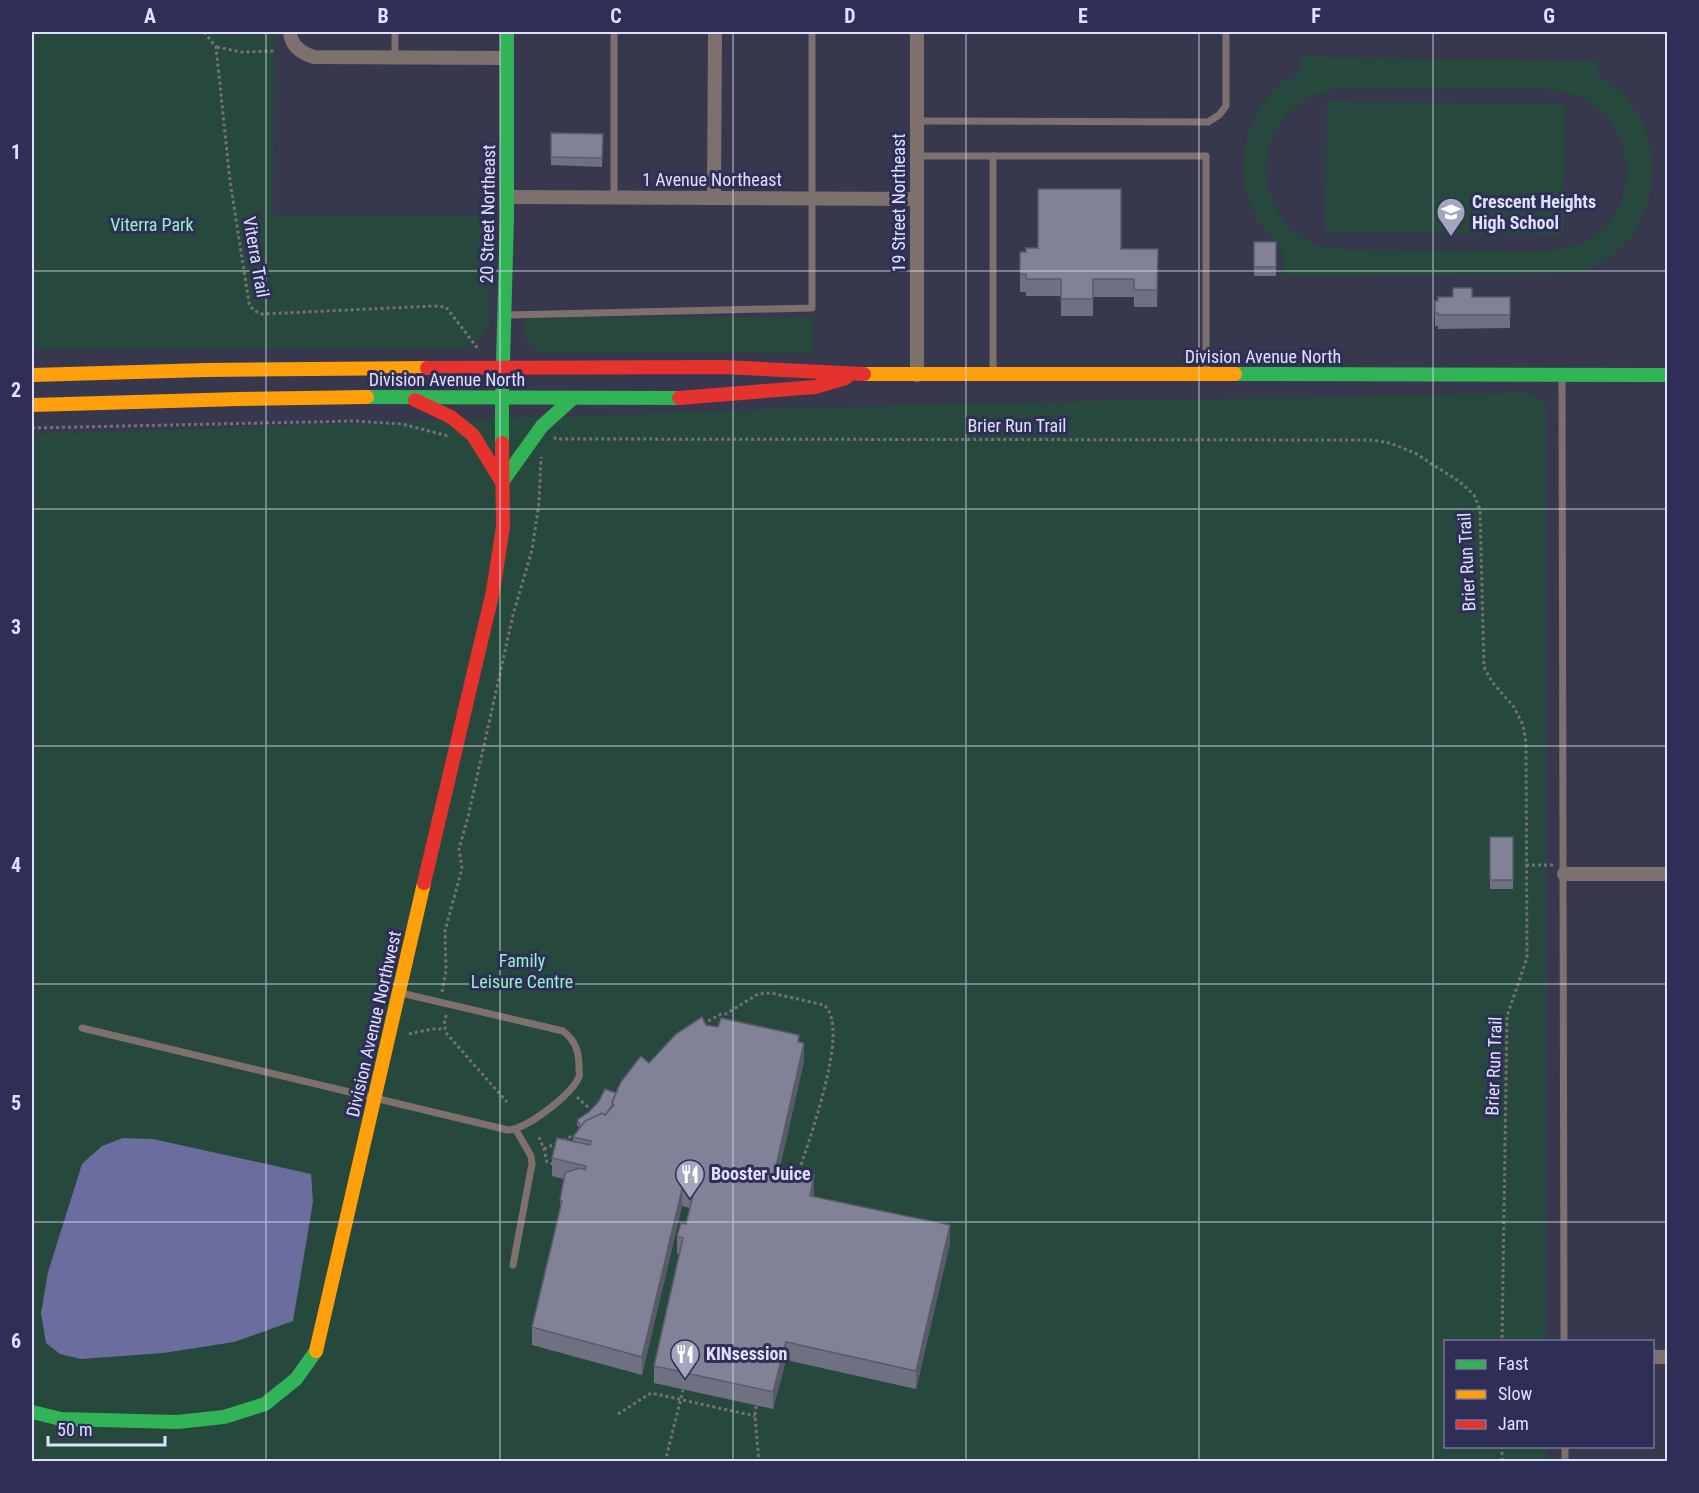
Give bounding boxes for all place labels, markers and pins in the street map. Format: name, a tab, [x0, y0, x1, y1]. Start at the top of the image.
place label: Crescent Heights High School	[1472, 191, 1596, 233]
school or university icon: Crescent Heights High School	[1435, 196, 1467, 238]
restaurant icon: Booster Juice	[674, 1158, 706, 1200]
place label: Booster Juice	[711, 1163, 811, 1184]
restaurant icon: KINsession	[669, 1338, 701, 1380]
place label: KINsession	[706, 1343, 787, 1364]

